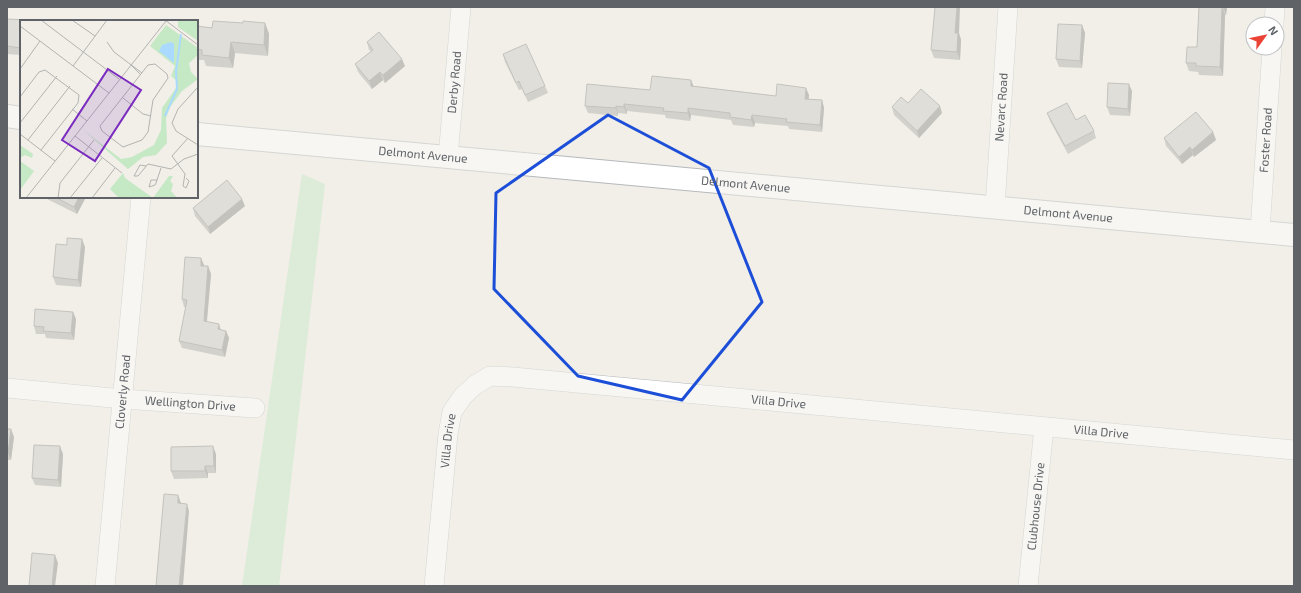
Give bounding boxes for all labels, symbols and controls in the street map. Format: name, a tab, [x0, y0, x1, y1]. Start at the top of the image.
north arrow	[1245, 16, 1285, 56]
inset map	[20, 20, 198, 198]
text: N	[1266, 23, 1281, 37]
street label: Derby Road	[444, 50, 463, 114]
street label: Nevarc Road	[991, 72, 1010, 142]
street label: Foster Road	[1256, 107, 1274, 173]
street label: Delmont Avenue	[378, 143, 468, 165]
street label: Delmont Avenue	[701, 172, 791, 195]
street label: Delmont Avenue	[1023, 202, 1114, 224]
street label: Cloverly Road	[112, 354, 132, 429]
street label: Villa Drive	[751, 391, 807, 410]
street label: Wellington Drive	[144, 393, 236, 413]
street label: Villa Drive	[437, 412, 458, 469]
street label: Villa Drive	[1073, 421, 1129, 441]
street label: Clubhouse Drive	[1024, 462, 1046, 551]

